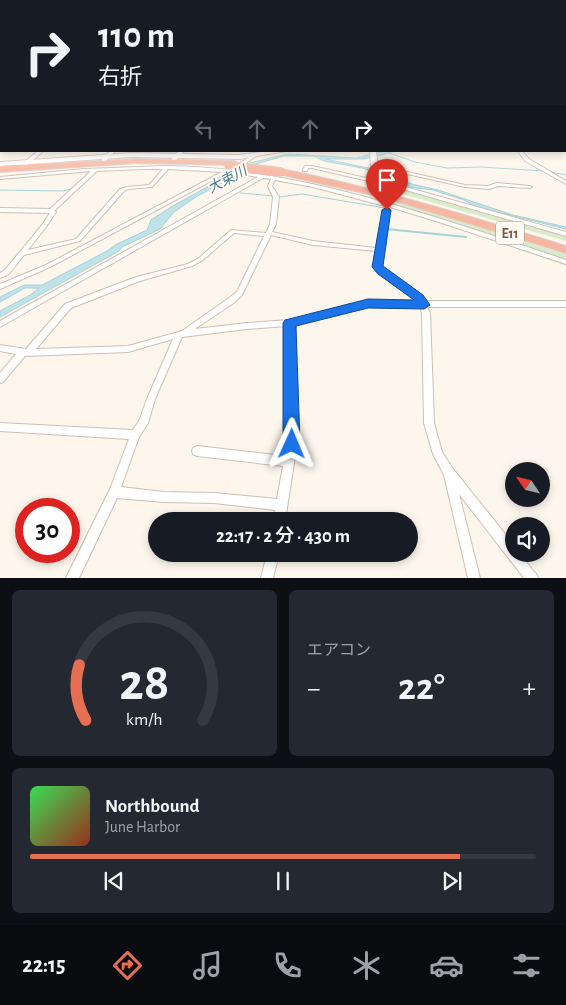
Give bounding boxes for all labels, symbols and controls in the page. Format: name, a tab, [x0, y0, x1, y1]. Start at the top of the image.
text: 110 m	[98, 19, 175, 54]
icon: right	[15, 20, 80, 85]
text: 右折	[98, 66, 142, 88]
icon: left	[190, 115, 218, 143]
icon: ahead	[243, 115, 271, 143]
icon: ahead	[296, 115, 324, 143]
icon: right	[349, 115, 377, 143]
pin	[366, 159, 408, 210]
water label: 大束川	[205, 162, 251, 196]
icon: arrive	[373, 166, 401, 194]
road number: E11	[496, 222, 524, 244]
position arrow	[265, 417, 317, 469]
north arrow	[505, 462, 550, 508]
map controls	[505, 462, 550, 562]
speed limit sign: 30	[15, 498, 80, 563]
button: sound	[505, 517, 550, 562]
text: 22:17 · 2 分 · 430 m	[216, 527, 350, 546]
text: エアコン	[307, 642, 371, 658]
text: 28	[119, 657, 170, 709]
text: 22°	[398, 669, 445, 707]
text: −	[307, 675, 320, 703]
text: +	[523, 675, 536, 703]
text: km/h	[126, 711, 163, 729]
text: Northbound	[105, 797, 200, 816]
text: June Harbor	[105, 819, 180, 835]
icon: previous	[100, 867, 128, 895]
icon: pause	[269, 867, 297, 895]
icon: next	[438, 867, 466, 895]
icon: directions	[110, 948, 145, 983]
icon: music	[190, 948, 225, 983]
icon: phone	[270, 948, 305, 983]
icon: climate	[349, 948, 384, 983]
icon: car	[429, 948, 464, 983]
icon: filters	[509, 948, 544, 983]
text: 22:15	[22, 954, 66, 976]

